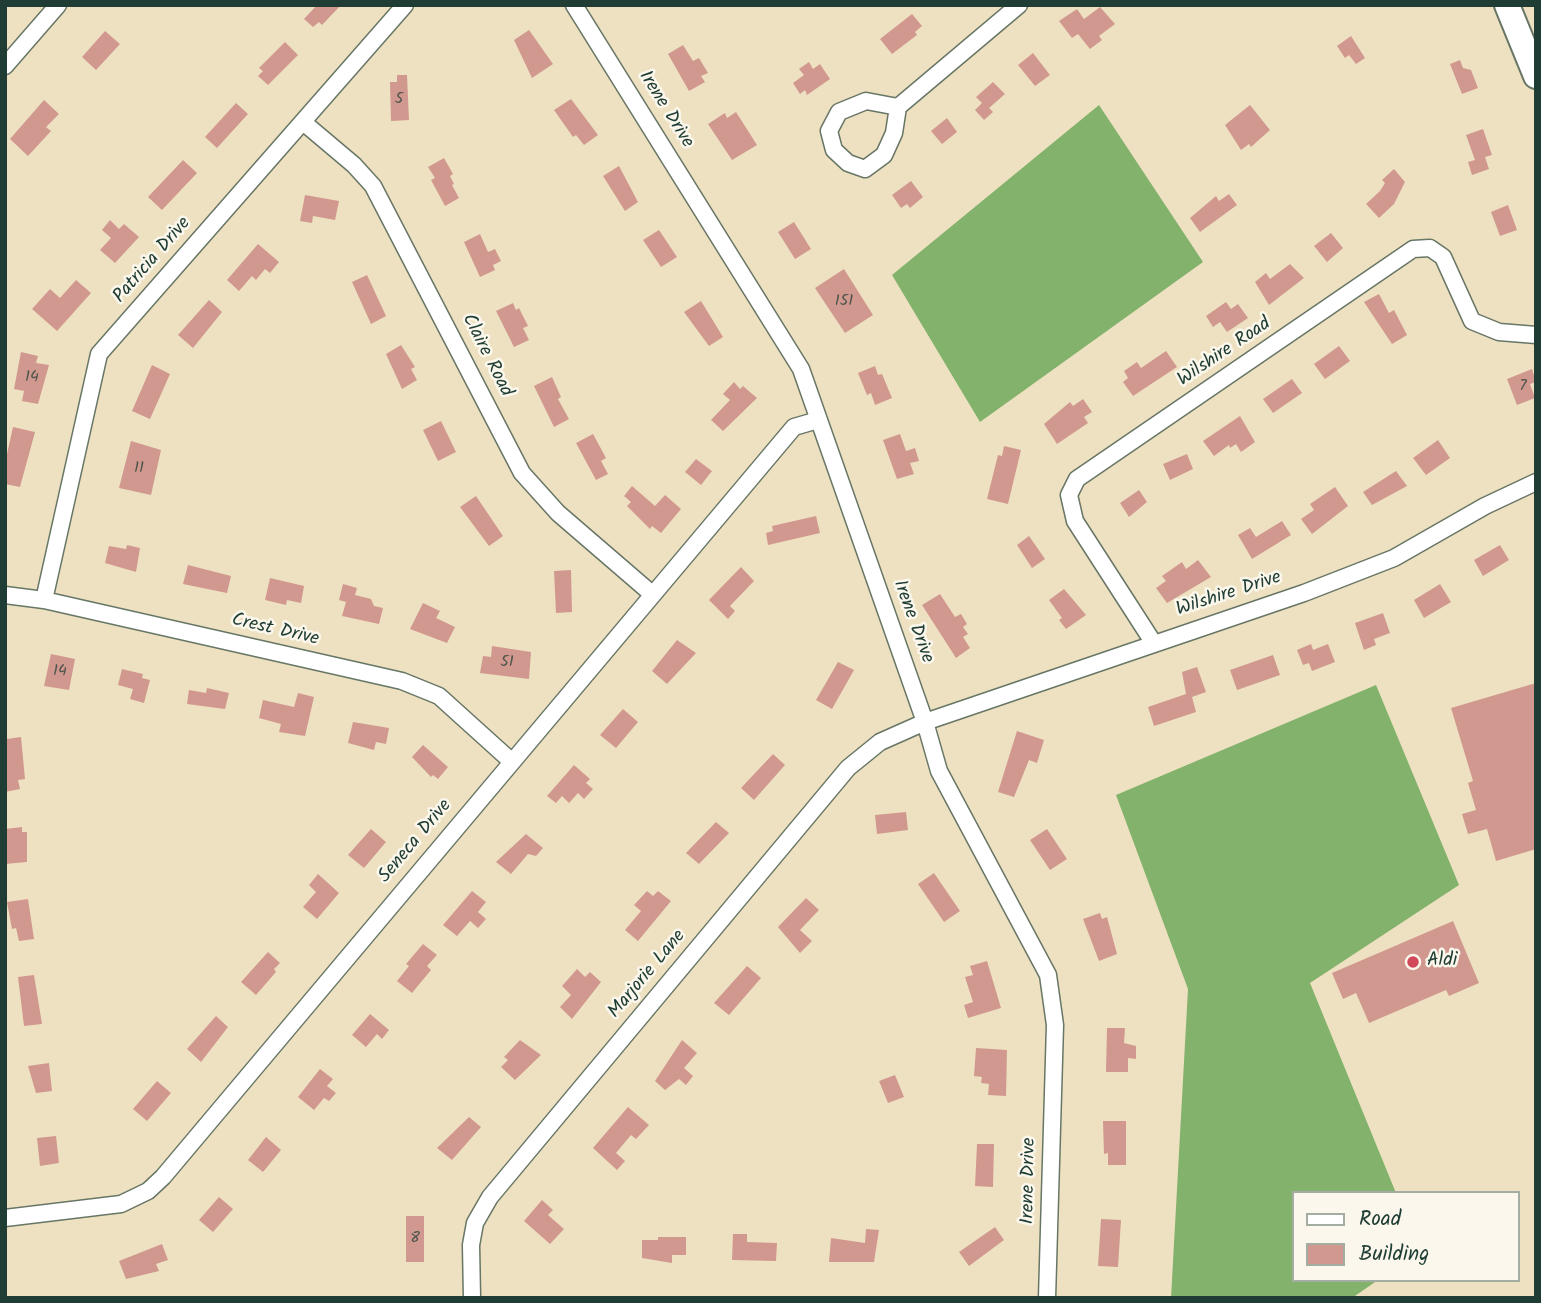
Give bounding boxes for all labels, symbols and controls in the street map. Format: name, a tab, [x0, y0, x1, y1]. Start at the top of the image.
street label: Irene Drive	[632, 67, 698, 153]
house number: 5	[395, 90, 403, 110]
street label: Patricia Drive	[109, 213, 197, 309]
house number: 151	[835, 292, 853, 312]
street label: Claire Road	[455, 311, 517, 401]
street label: Wilshire Road	[1174, 314, 1276, 392]
house number: 14	[25, 368, 39, 388]
house number: 7	[1519, 377, 1527, 397]
house number: 11	[134, 459, 144, 479]
street label: Wilshire Drive	[1174, 567, 1284, 623]
street label: Irene Drive	[886, 577, 938, 667]
street label: Crest Drive	[229, 610, 321, 652]
house number: 51	[500, 653, 514, 673]
house number: 14	[53, 662, 67, 682]
street label: Seneca Drive	[375, 796, 457, 888]
street label: Marjorie Lane	[604, 926, 692, 1024]
place label: Aldi	[1427, 951, 1457, 973]
marker: Aldi	[1405, 954, 1421, 970]
street label: Irene Drive	[1018, 1137, 1042, 1225]
legend	[1292, 1191, 1520, 1282]
text: Road	[1359, 1203, 1401, 1236]
house number: 8	[410, 1229, 420, 1249]
text: Building	[1359, 1238, 1429, 1271]

